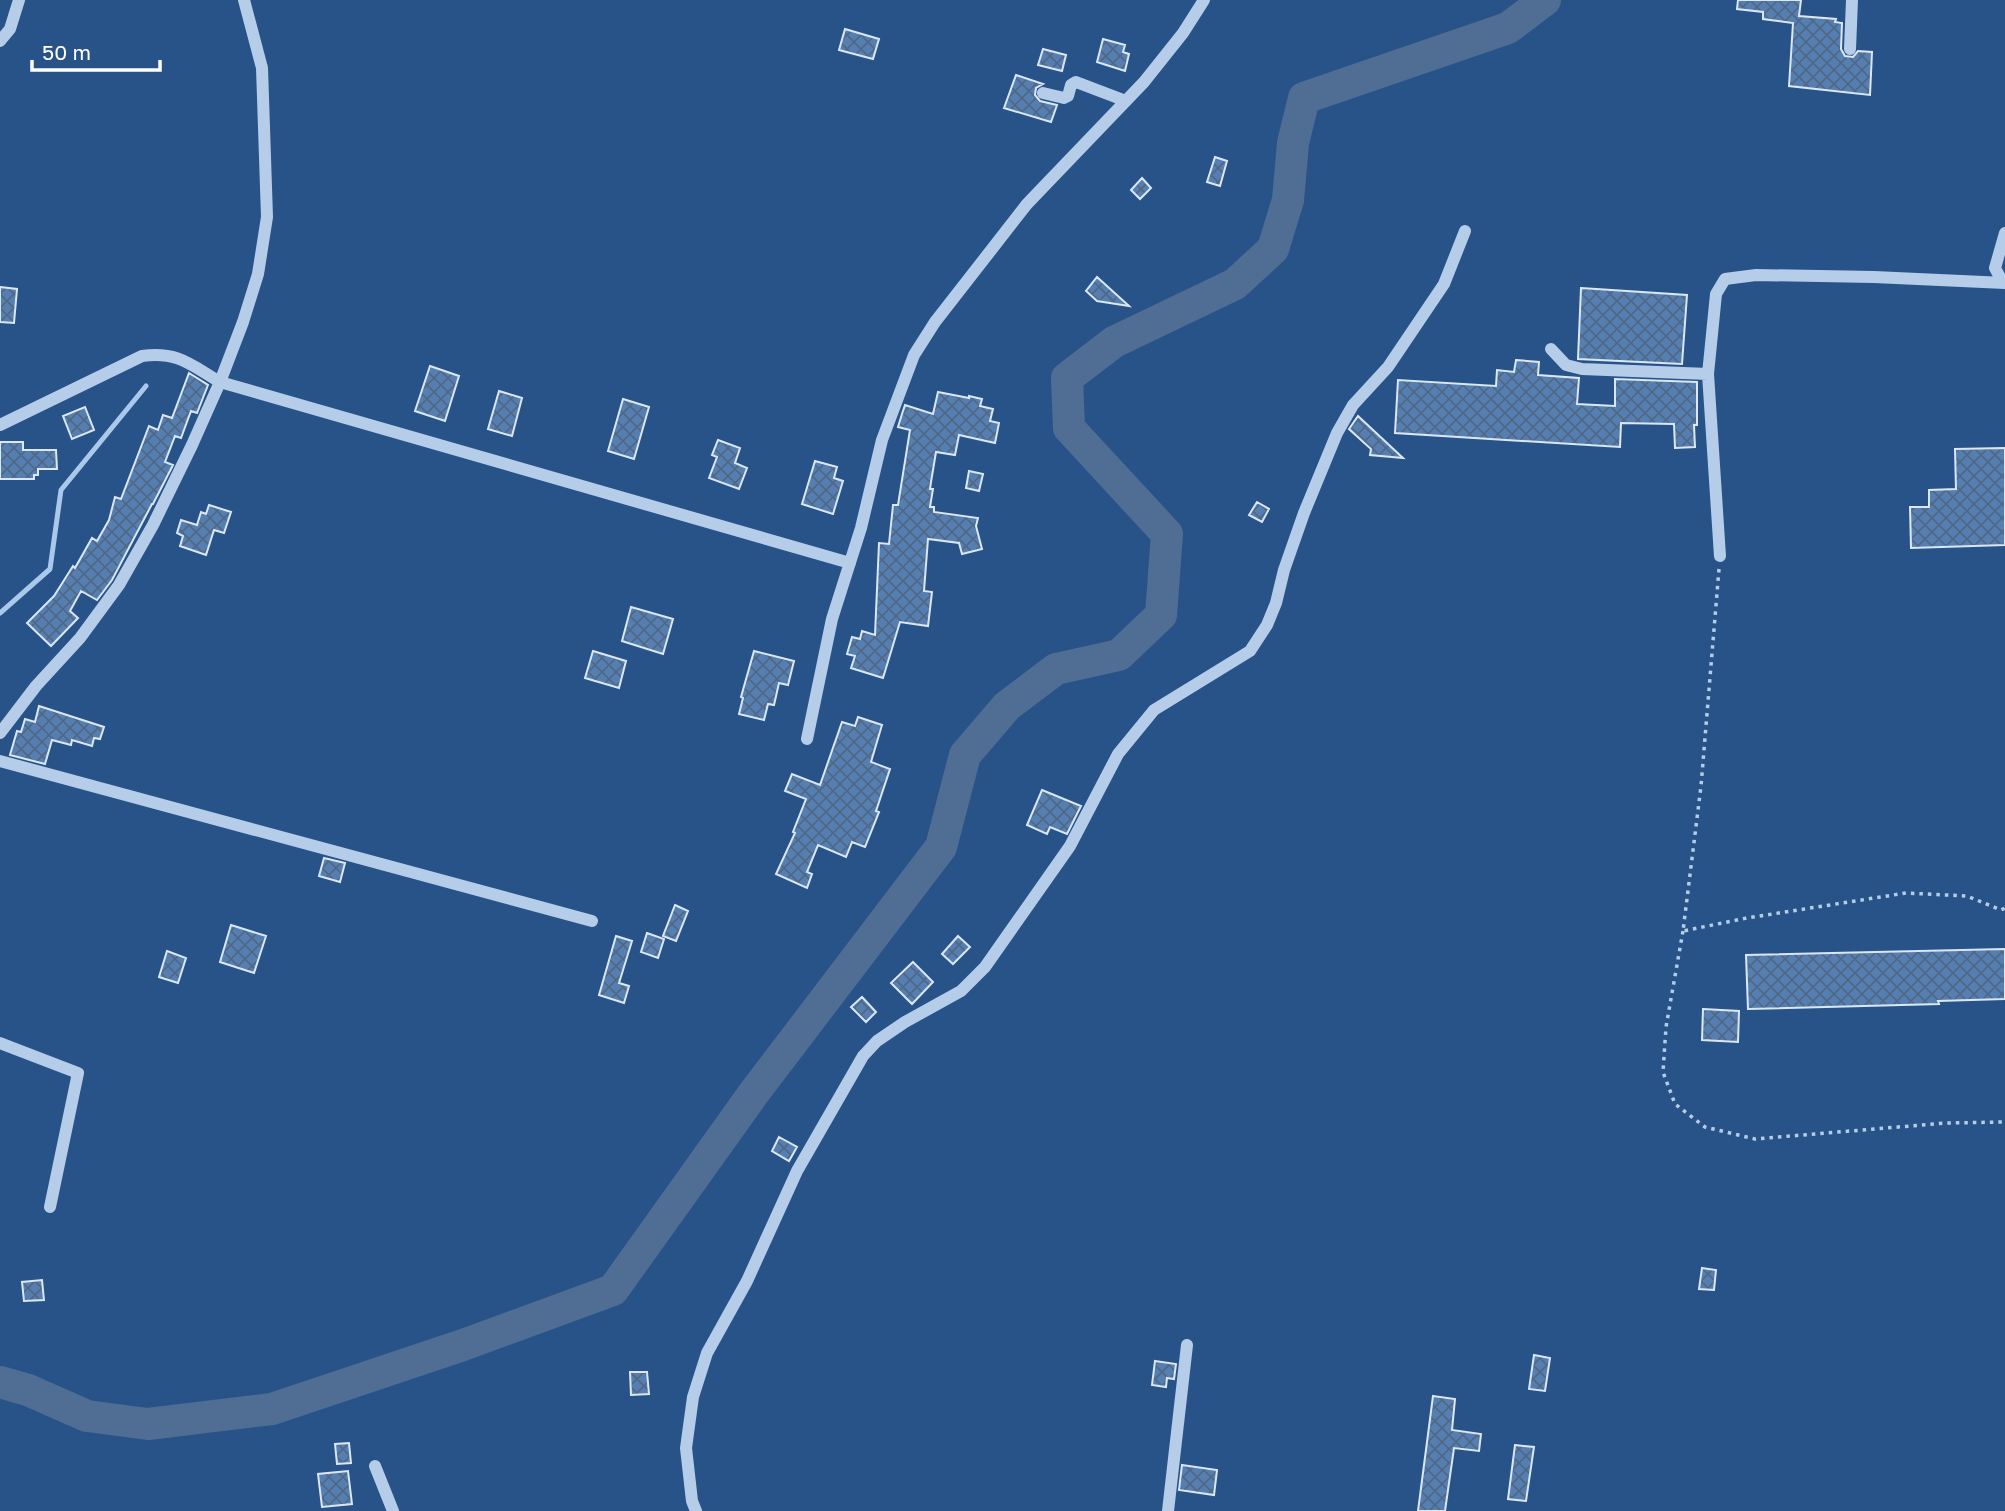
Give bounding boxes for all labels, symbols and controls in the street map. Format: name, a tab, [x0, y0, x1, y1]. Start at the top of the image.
scale bar	[32, 28, 159, 72]
text: 50 m	[42, 39, 91, 65]

